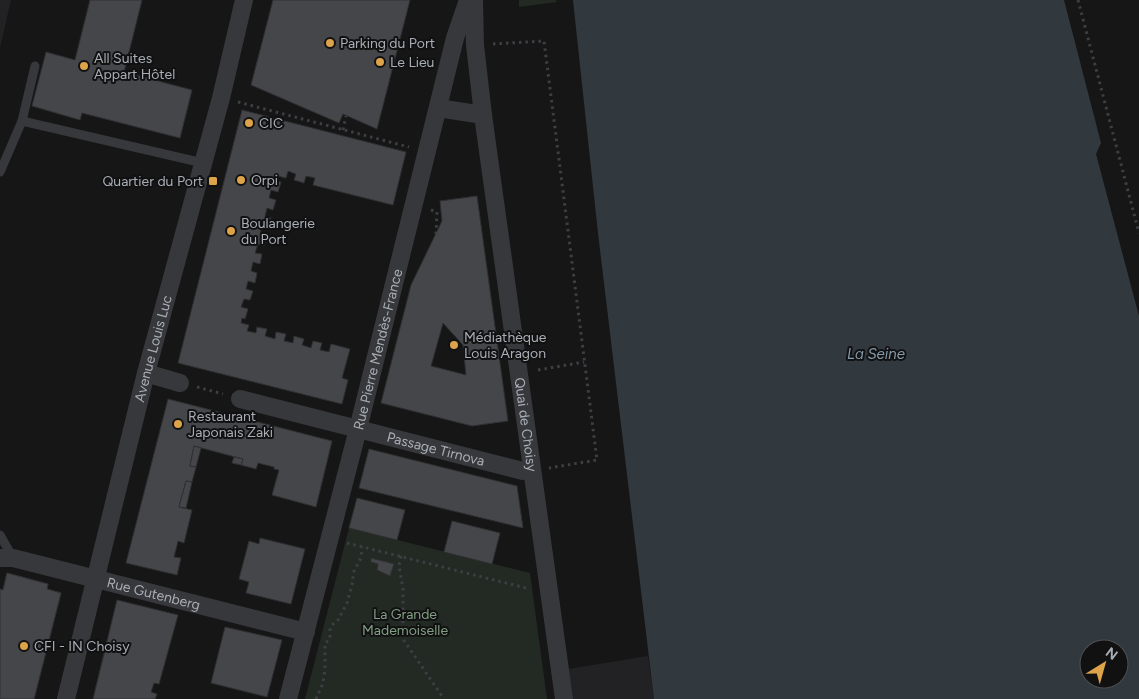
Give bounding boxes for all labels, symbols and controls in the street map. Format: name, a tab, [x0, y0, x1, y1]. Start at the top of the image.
place label: Parking du Port	[340, 35, 435, 52]
marker: Parking du Port	[324, 37, 336, 49]
place label: All Suites Appart Hôtel	[94, 50, 175, 83]
place label: Le Lieu	[390, 54, 434, 71]
marker: Le Lieu	[374, 56, 386, 68]
marker: All Suites Appart Hôtel	[78, 60, 90, 72]
place label: CIC	[259, 115, 283, 132]
marker: CIC	[243, 117, 255, 129]
place label: Orpi	[251, 172, 278, 189]
place label: Quartier du Port	[102, 173, 203, 190]
marker: Orpi	[235, 174, 247, 186]
marker: Quartier du Port	[207, 175, 219, 187]
place label: Boulangerie du Port	[241, 215, 315, 248]
marker: Boulangerie du Port	[225, 225, 237, 237]
street label: Rue Pierre Mendès-France	[350, 267, 406, 432]
street label: Avenue Louis Luc	[131, 293, 175, 404]
place label: Médiathèque Louis Aragon	[464, 329, 547, 362]
marker: Médiathèque Louis Aragon	[448, 339, 460, 351]
water label: La Seine	[847, 345, 905, 363]
street label: Quai de Choisy	[511, 376, 541, 473]
place label: Restaurant Japonais Zaki	[188, 408, 273, 441]
marker: Restaurant Japonais Zaki	[172, 418, 184, 430]
street label: Passage Tirnova	[385, 428, 487, 469]
street label: Rue Gutenberg	[105, 574, 202, 613]
park label: La Grande Mademoiselle	[362, 606, 448, 639]
place label: CFI - IN Choisy	[34, 638, 130, 655]
north arrow	[1079, 639, 1129, 689]
marker: CFI - IN Choisy	[18, 640, 30, 652]
text: N	[1102, 644, 1121, 664]

